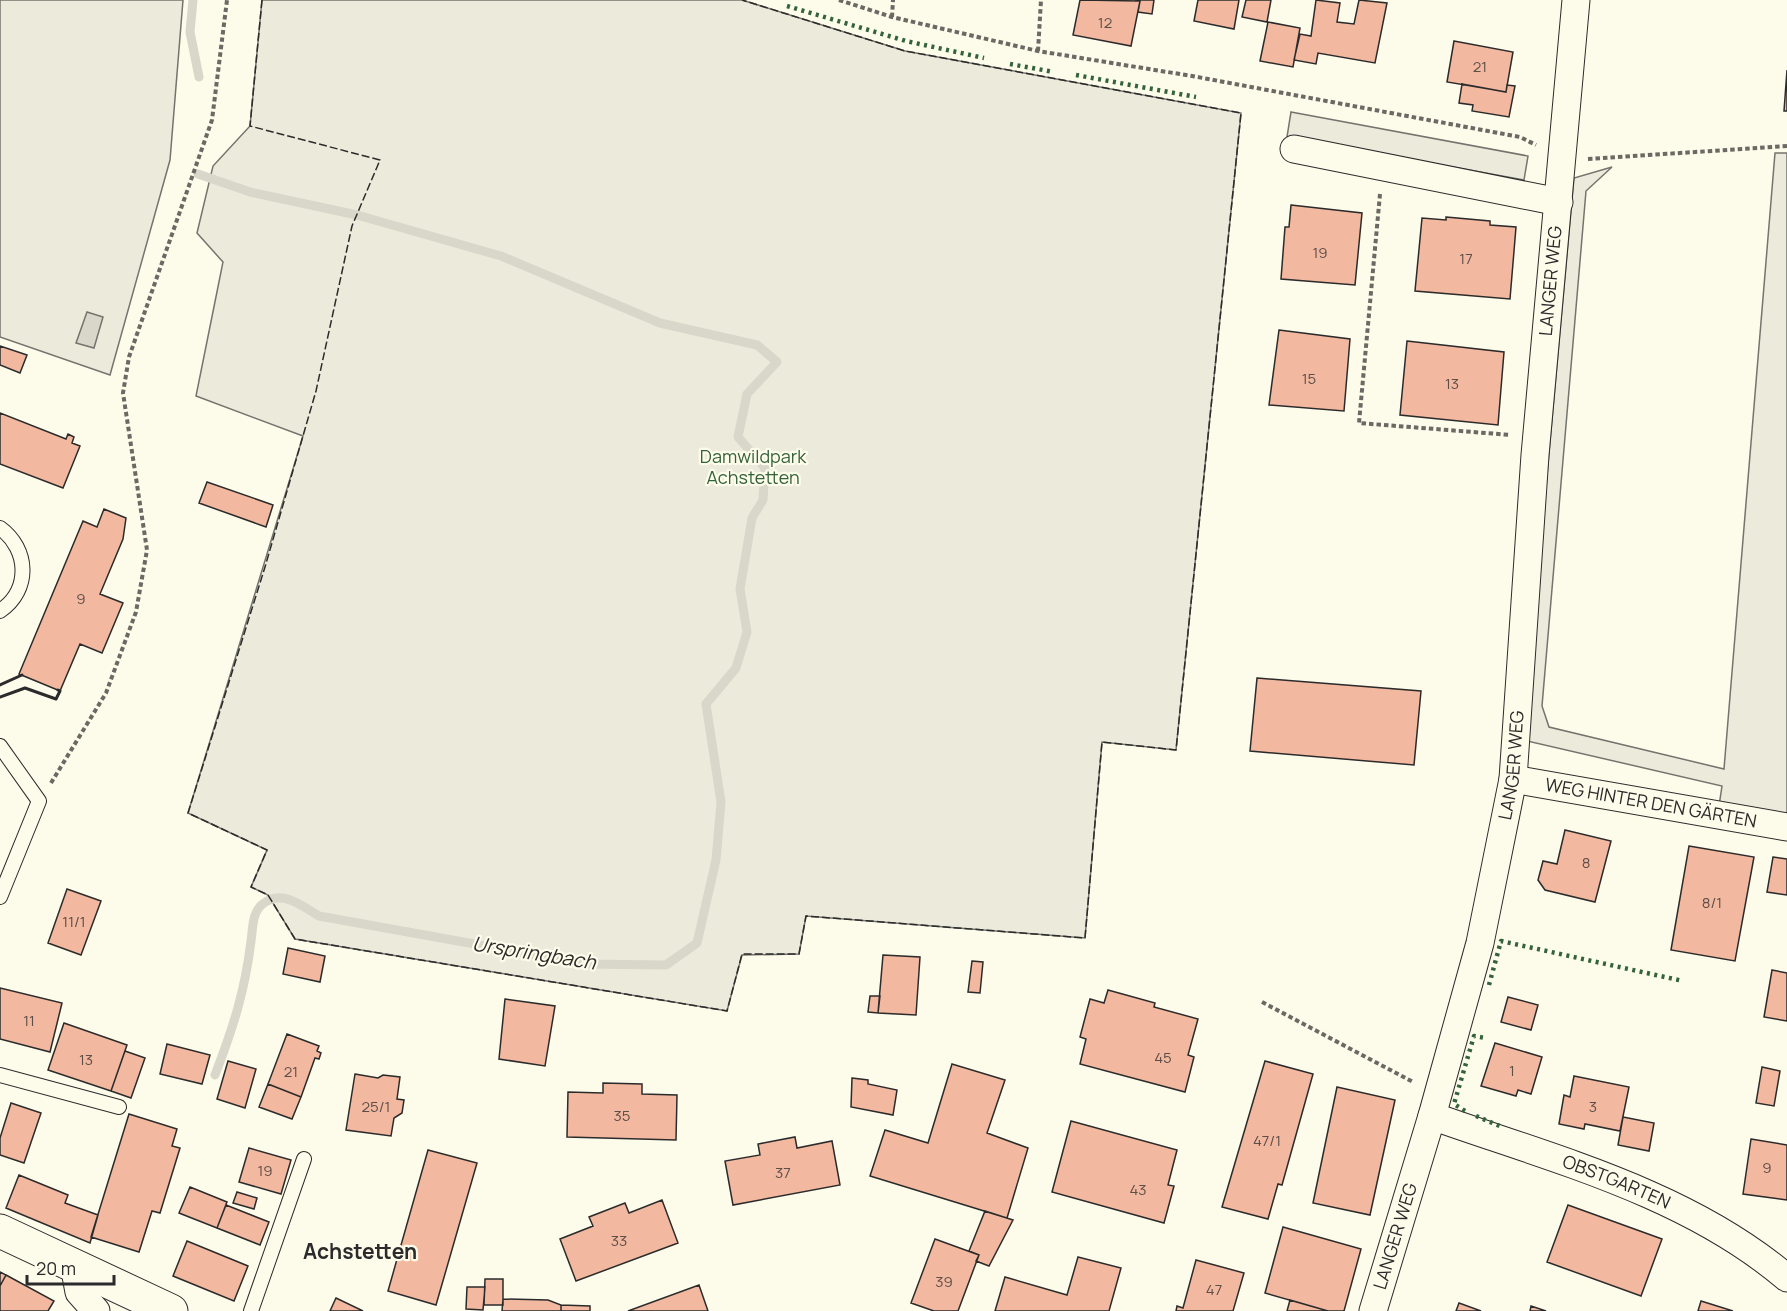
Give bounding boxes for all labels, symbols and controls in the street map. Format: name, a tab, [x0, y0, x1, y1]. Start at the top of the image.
house number: 12	[1098, 12, 1112, 33]
house number: 21	[1473, 56, 1487, 77]
street label: LANGER WEG	[1533, 225, 1567, 337]
house number: 19	[1312, 242, 1328, 263]
house number: 17	[1459, 248, 1473, 269]
house number: 15	[1302, 368, 1316, 389]
house number: 13	[1445, 373, 1459, 394]
park label: Damwildpark Achstetten	[700, 444, 807, 489]
house number: 9	[76, 588, 86, 609]
street label: LANGER WEG	[1492, 709, 1529, 822]
street label: WEG HINTER DEN GÄRTEN	[1543, 772, 1759, 832]
house number: 8	[1582, 852, 1590, 873]
house number: 8/1	[1702, 892, 1722, 913]
house number: 11/1	[62, 911, 86, 932]
water label: Urspringbach	[470, 929, 599, 976]
house number: 11	[23, 1010, 35, 1031]
house number: 45	[1154, 1047, 1172, 1068]
house number: 13	[79, 1049, 93, 1070]
house number: 1	[1509, 1060, 1515, 1081]
house number: 21	[284, 1061, 298, 1082]
house number: 25/1	[362, 1096, 390, 1117]
house number: 3	[1589, 1096, 1597, 1117]
house number: 35	[614, 1105, 630, 1126]
house number: 47/1	[1253, 1130, 1281, 1151]
street label: OBSTGARTEN	[1560, 1149, 1675, 1214]
house number: 9	[1762, 1157, 1772, 1178]
house number: 19	[257, 1160, 273, 1181]
house number: 37	[775, 1162, 791, 1183]
house number: 43	[1129, 1179, 1147, 1200]
street label: LANGER WEG	[1367, 1180, 1422, 1292]
house number: 33	[611, 1230, 627, 1251]
district label: Achstetten	[303, 1237, 417, 1265]
scale bar	[27, 1248, 114, 1286]
text: 20 m	[36, 1256, 76, 1280]
house number: 39	[935, 1271, 953, 1292]
house number: 47	[1206, 1279, 1222, 1300]

